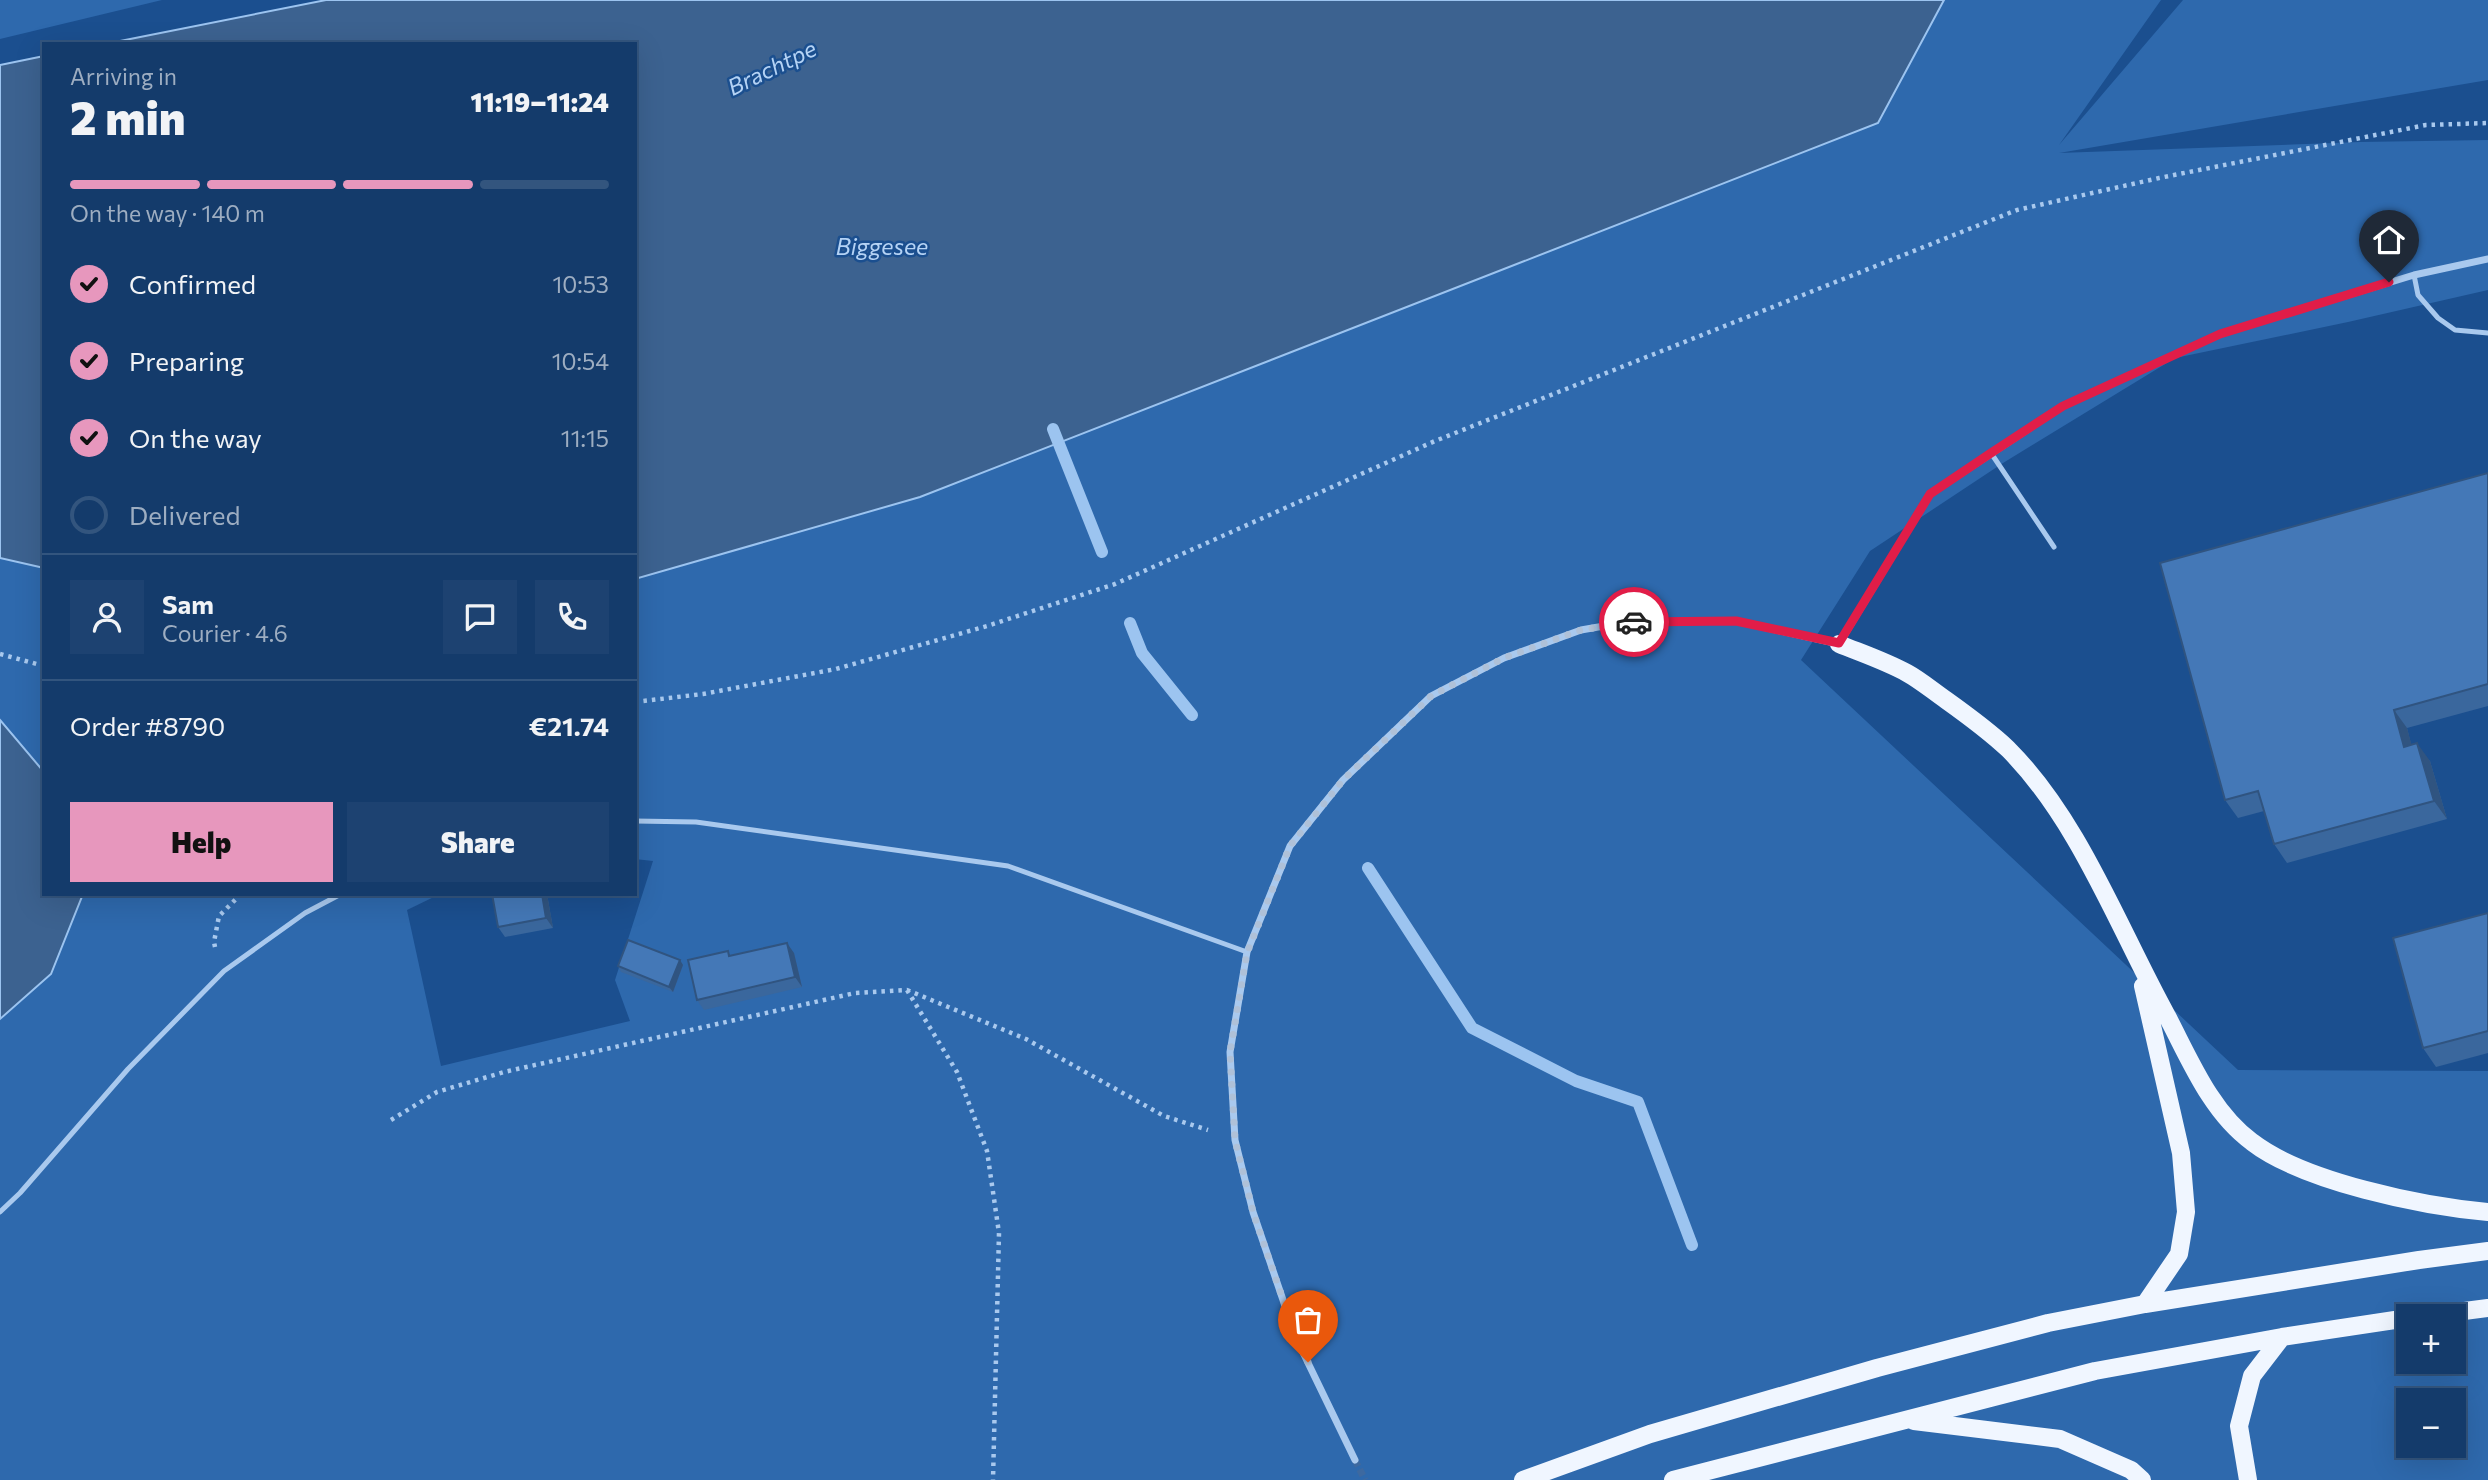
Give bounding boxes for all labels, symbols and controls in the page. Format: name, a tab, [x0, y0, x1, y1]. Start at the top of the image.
water label: Brachtpe	[722, 34, 821, 101]
text: Arriving in	[70, 62, 177, 90]
text: 11:19–11:24	[470, 86, 609, 117]
text: 2 min	[70, 88, 186, 144]
text: On the way · 140 m	[70, 199, 265, 227]
pin	[2359, 210, 2419, 282]
icon: home	[2370, 221, 2408, 259]
water label: Biggesee	[836, 232, 928, 260]
icon: check	[70, 265, 108, 303]
text: Confirmed	[129, 268, 256, 299]
text: 10:53	[552, 270, 609, 298]
icon: check	[70, 342, 108, 380]
text: Preparing	[129, 345, 244, 376]
text: 10:54	[552, 347, 609, 375]
icon: check	[70, 419, 108, 457]
text: On the way	[129, 422, 262, 453]
text: 11:15	[561, 424, 609, 452]
text: Delivered	[129, 499, 240, 530]
button: person	[70, 580, 144, 654]
button: chat	[443, 580, 517, 654]
button: phone	[535, 580, 609, 654]
courier	[1599, 587, 1669, 657]
text: Sam	[162, 588, 214, 619]
icon: car	[1615, 603, 1653, 641]
text: Courier · 4.6	[162, 619, 288, 647]
text: Order #8790	[70, 710, 225, 741]
text: €21.74	[529, 710, 609, 741]
button: Help	[70, 802, 333, 882]
button: Share	[347, 802, 609, 882]
pin	[1278, 1290, 1338, 1362]
icon: bag	[1289, 1301, 1327, 1339]
map controls	[2396, 1304, 2466, 1458]
button: +	[2396, 1304, 2466, 1374]
button: −	[2396, 1388, 2466, 1458]

